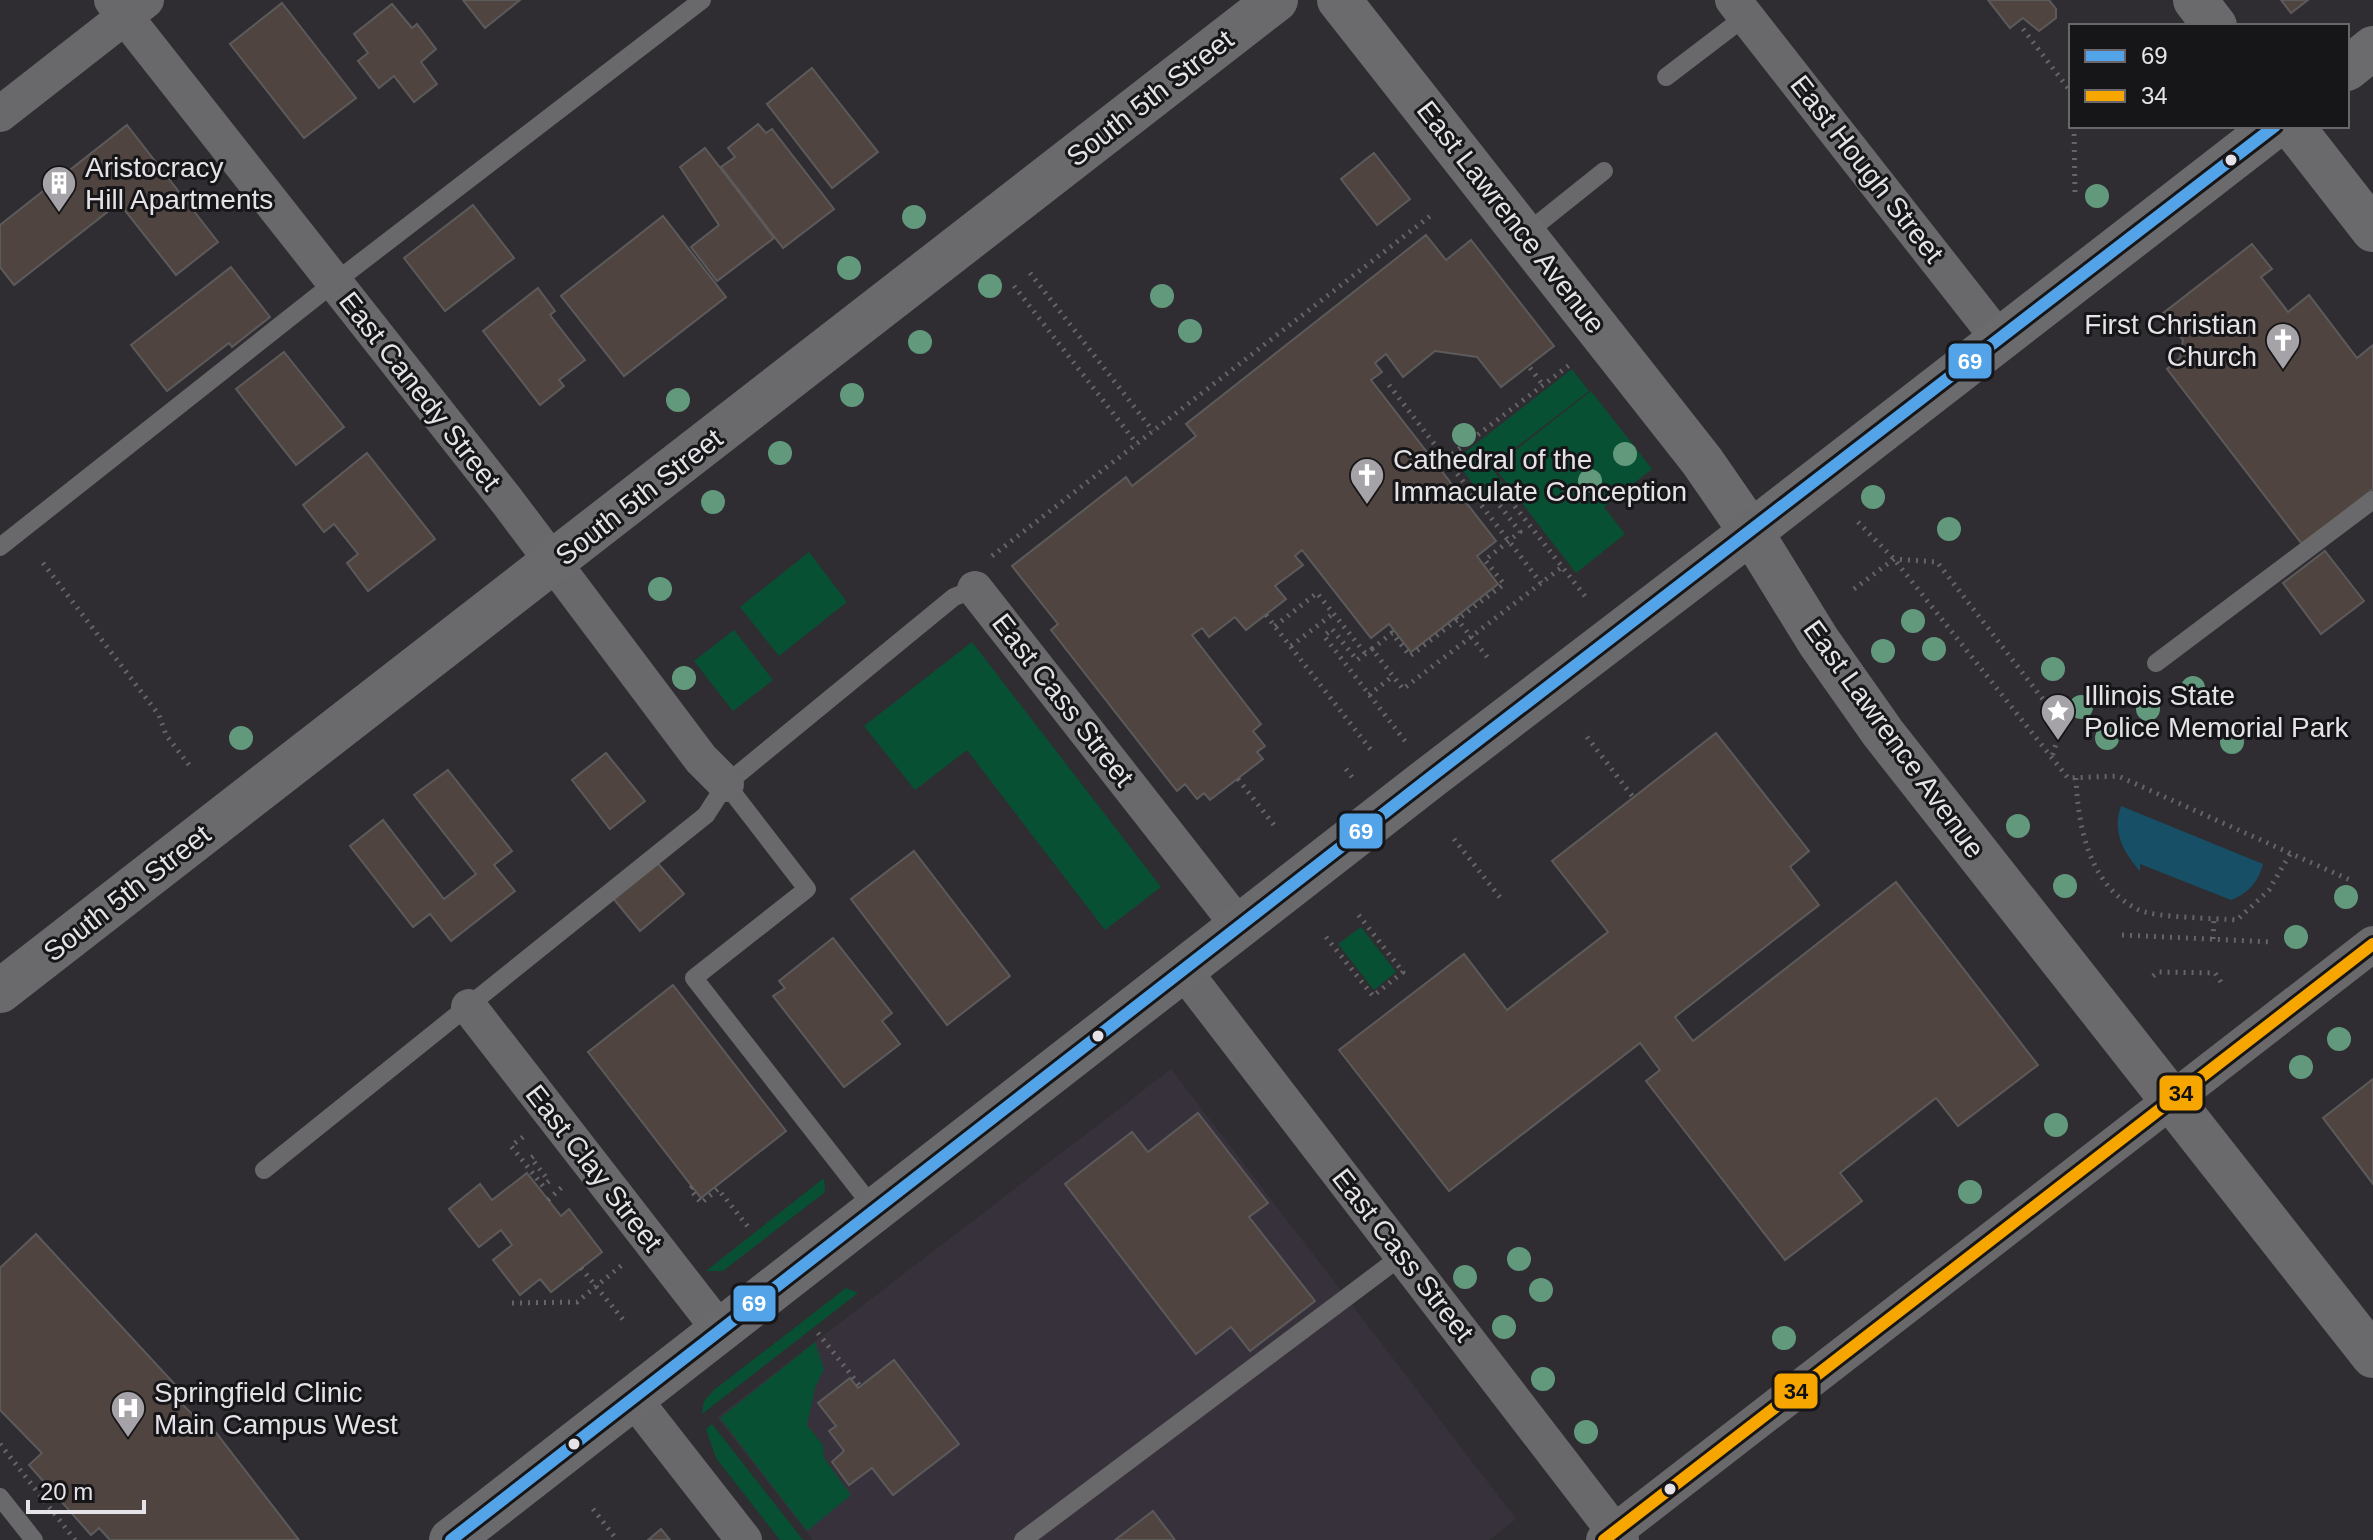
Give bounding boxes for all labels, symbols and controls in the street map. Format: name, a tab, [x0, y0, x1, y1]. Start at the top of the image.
street label: South 5th Street	[1061, 23, 1239, 173]
legend	[2069, 24, 2349, 128]
text: 69	[2141, 42, 2168, 69]
street label: East Hough Street	[1784, 69, 1950, 269]
text: 34	[2141, 82, 2168, 109]
street label: East Lawrence Avenue	[1411, 95, 1611, 339]
place label: Aristocracy Hill Apartments	[85, 152, 273, 215]
unlabelled marker	[2223, 152, 2239, 168]
building icon: Aristocracy Hill Apartments	[40, 164, 78, 214]
street label: East Canedy Street	[333, 286, 507, 496]
place label: First Christian Church	[2084, 309, 2257, 372]
church icon: First Christian Church	[2264, 321, 2302, 371]
line badge: 69	[1947, 342, 1993, 380]
text: 69	[1958, 349, 1982, 374]
street label: South 5th Street	[550, 422, 728, 572]
place label: Cathedral of the Immaculate Conception	[1393, 444, 1687, 507]
church icon: Cathedral of the Immaculate Conception	[1348, 456, 1386, 506]
street label: East Cass Street	[986, 608, 1140, 792]
street label: East Lawrence Avenue	[1797, 614, 1991, 864]
place label: Illinois State Police Memorial Park	[2084, 680, 2350, 743]
place icon: Illinois State Police Memorial Park	[2039, 692, 2077, 742]
line badge: 69	[1338, 812, 1384, 850]
street label: South 5th Street	[38, 818, 216, 968]
text: 69	[1349, 819, 1373, 844]
unlabelled marker	[1090, 1028, 1106, 1044]
line badge: 34	[2158, 1074, 2204, 1112]
street label: East Clay Street	[520, 1079, 669, 1257]
text: 34	[2169, 1081, 2194, 1106]
street label: East Cass Street	[1326, 1163, 1480, 1347]
line badge: 69	[732, 1284, 777, 1323]
text: 69	[742, 1291, 766, 1316]
line badge: 34	[1773, 1372, 1819, 1410]
place label: Springfield Clinic Main Campus West	[154, 1377, 398, 1440]
text: 34	[1784, 1379, 1809, 1404]
hospital icon: Springfield Clinic Main Campus West	[109, 1389, 147, 1439]
unlabelled marker	[566, 1436, 582, 1452]
scale bar	[28, 1464, 144, 1514]
text: 20 m	[40, 1478, 93, 1505]
unlabelled marker	[1662, 1481, 1678, 1497]

